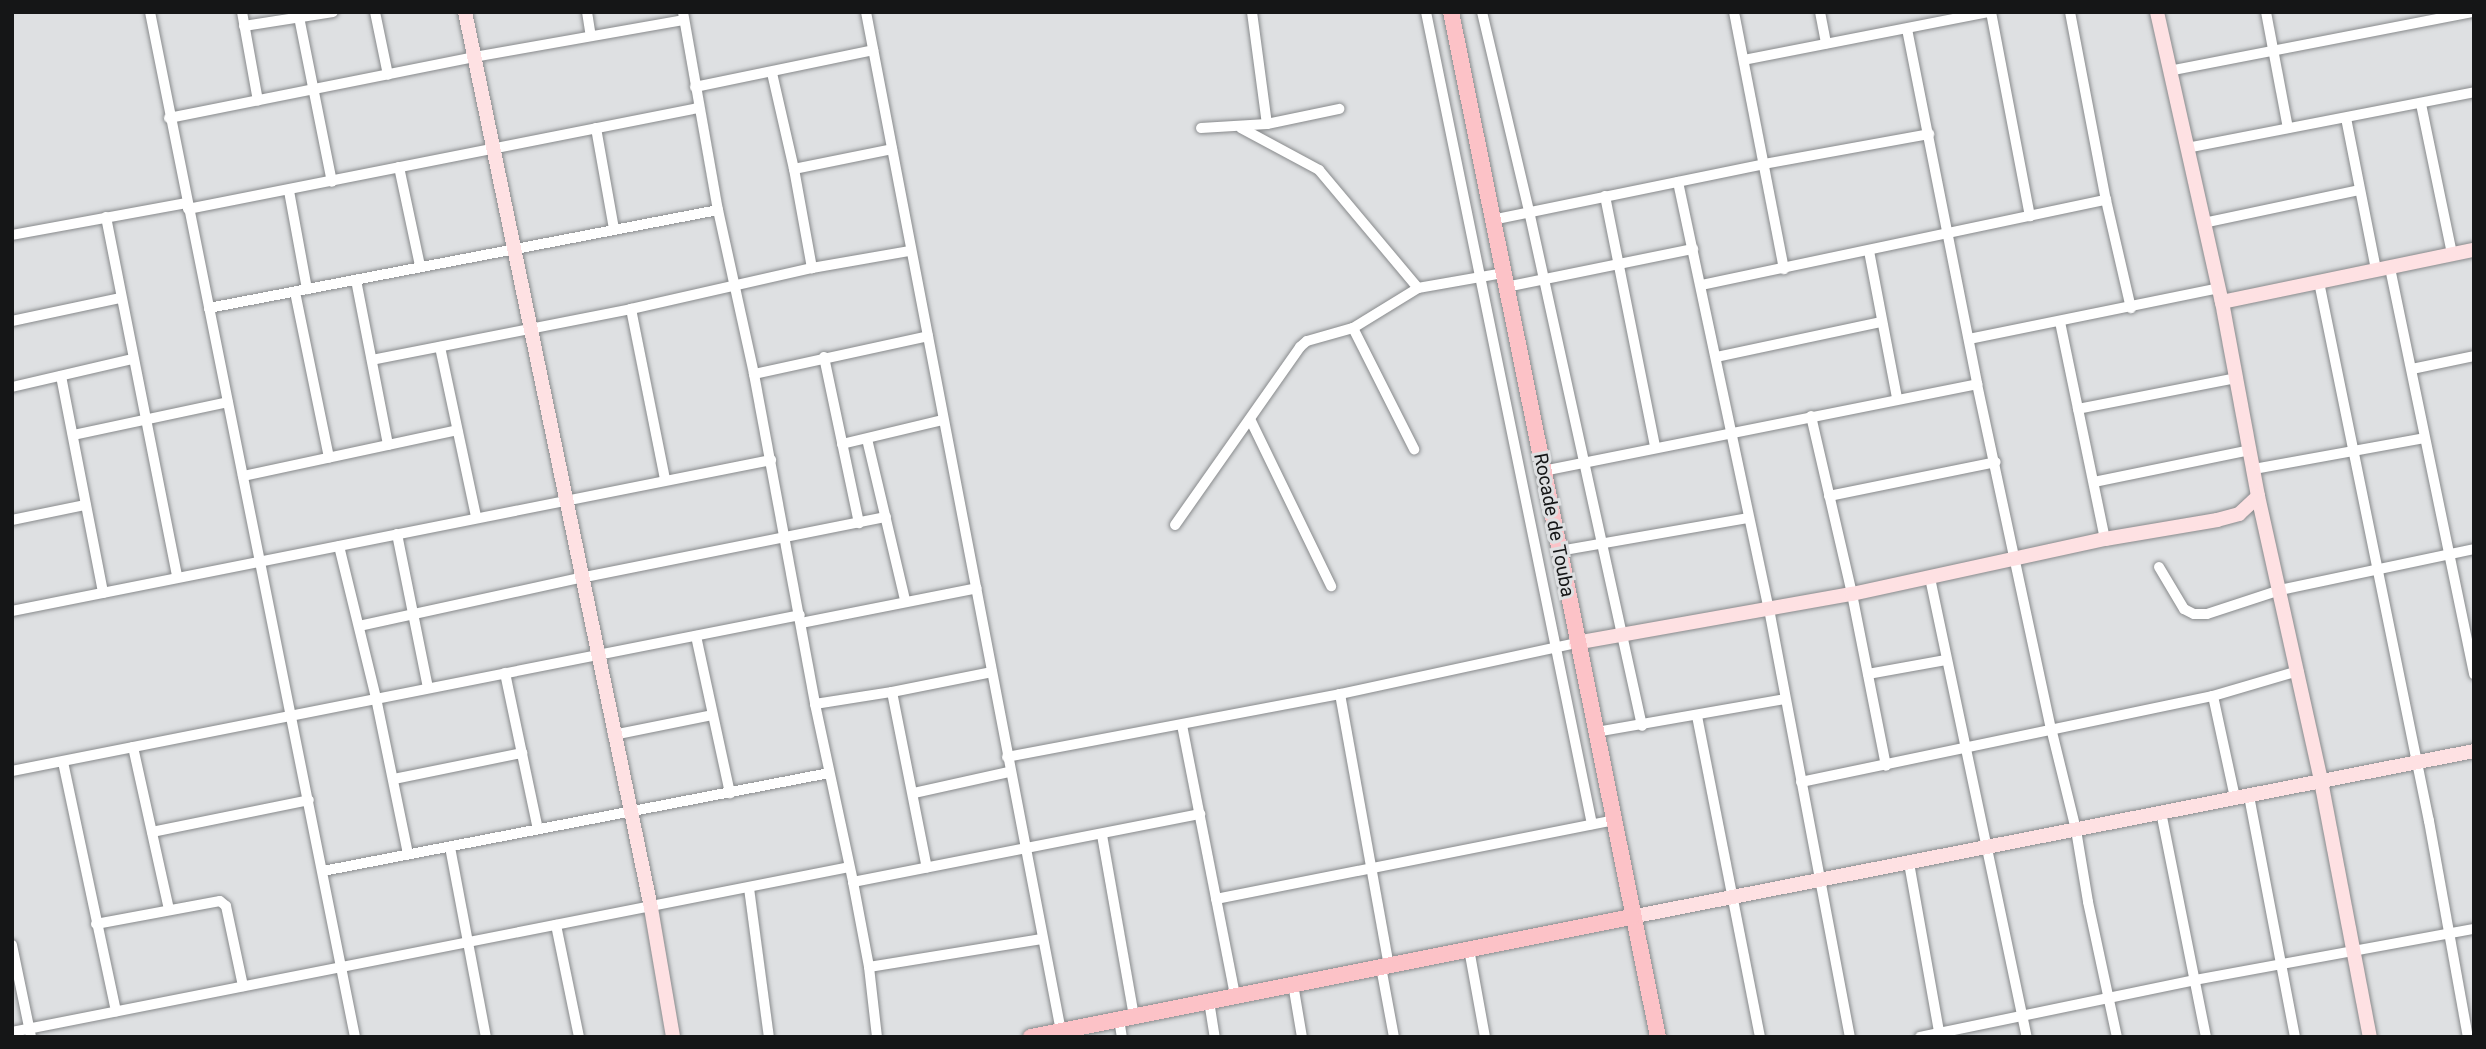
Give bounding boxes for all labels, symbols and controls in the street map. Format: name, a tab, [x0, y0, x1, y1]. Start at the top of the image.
street label: Rocade de Touba	[1529, 451, 1579, 599]

